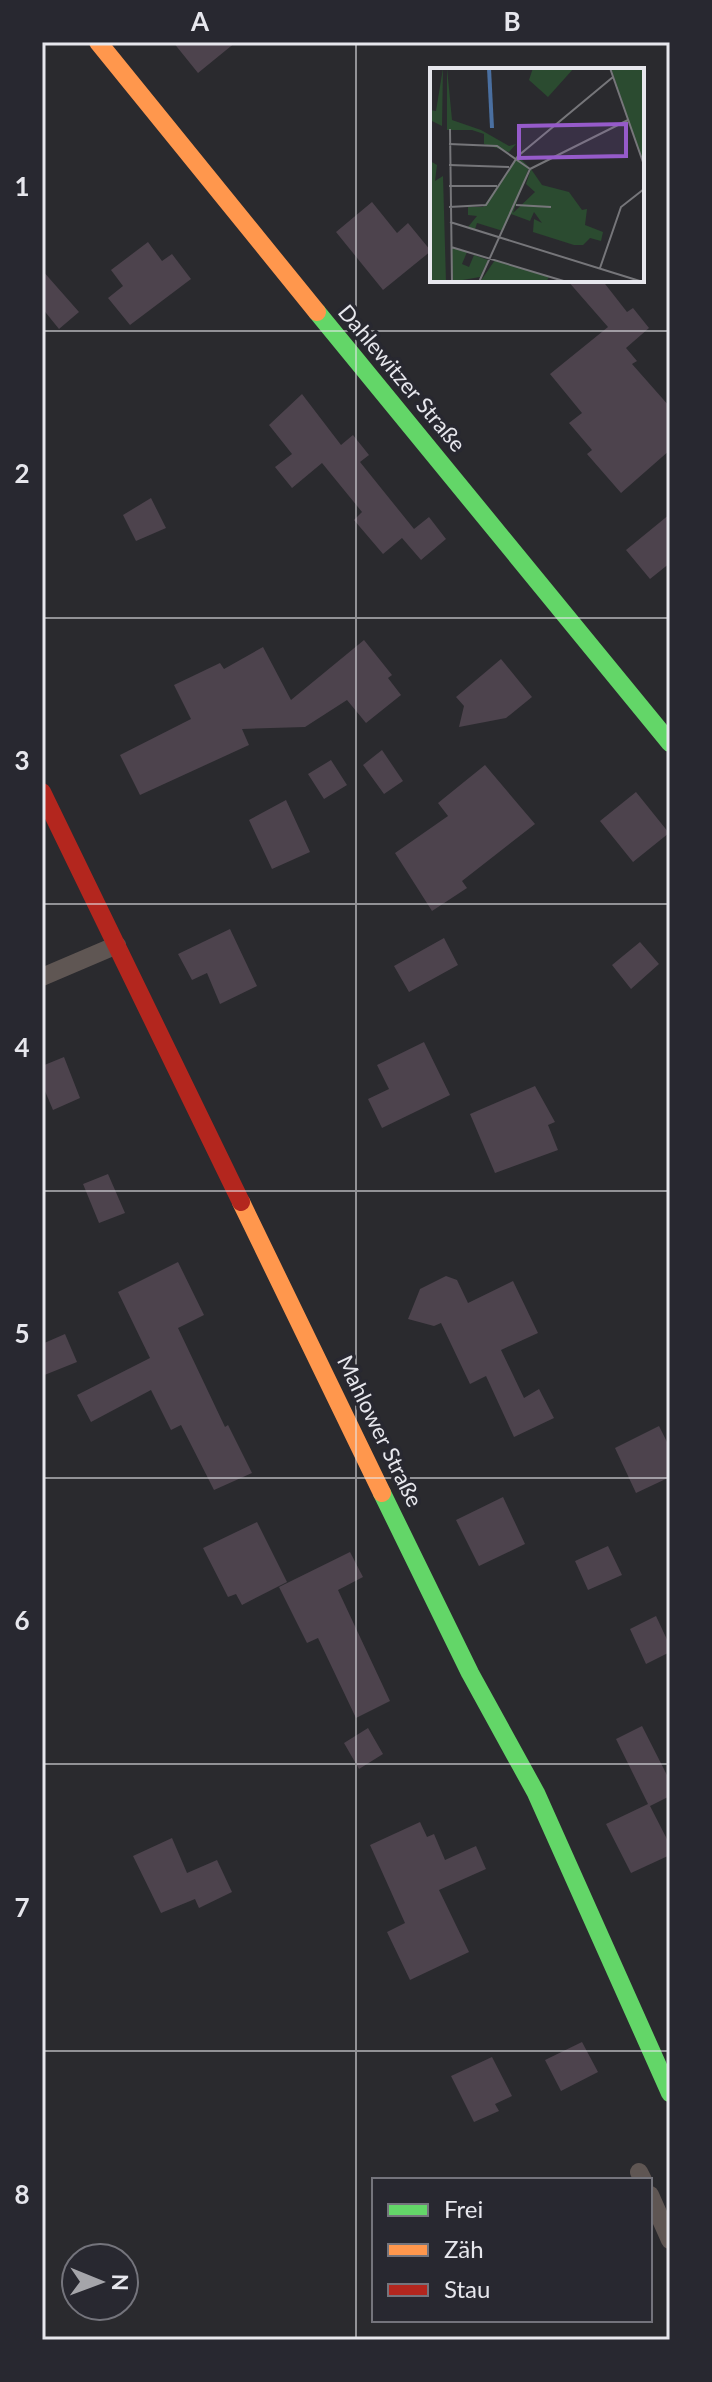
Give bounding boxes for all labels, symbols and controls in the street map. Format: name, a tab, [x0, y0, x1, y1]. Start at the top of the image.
text: A	[190, 5, 210, 37]
text: B	[503, 5, 521, 37]
inset map	[430, 68, 644, 282]
text: 1	[14, 170, 30, 202]
street label: Dahlewitzer Straße	[333, 299, 472, 457]
text: 2	[14, 457, 30, 489]
text: 3	[14, 744, 30, 776]
text: 4	[14, 1031, 30, 1063]
text: 5	[14, 1317, 30, 1349]
street label: Mahlower Straße	[332, 1351, 429, 1511]
text: 6	[14, 1604, 30, 1636]
text: 7	[14, 1891, 30, 1923]
text: 8	[14, 2178, 30, 2210]
legend	[372, 2178, 652, 2322]
text: Frei	[444, 2194, 483, 2223]
text: Zäh	[444, 2234, 484, 2263]
north arrow	[60, 2242, 140, 2322]
text: N	[107, 2274, 134, 2291]
text: Stau	[444, 2274, 490, 2303]

